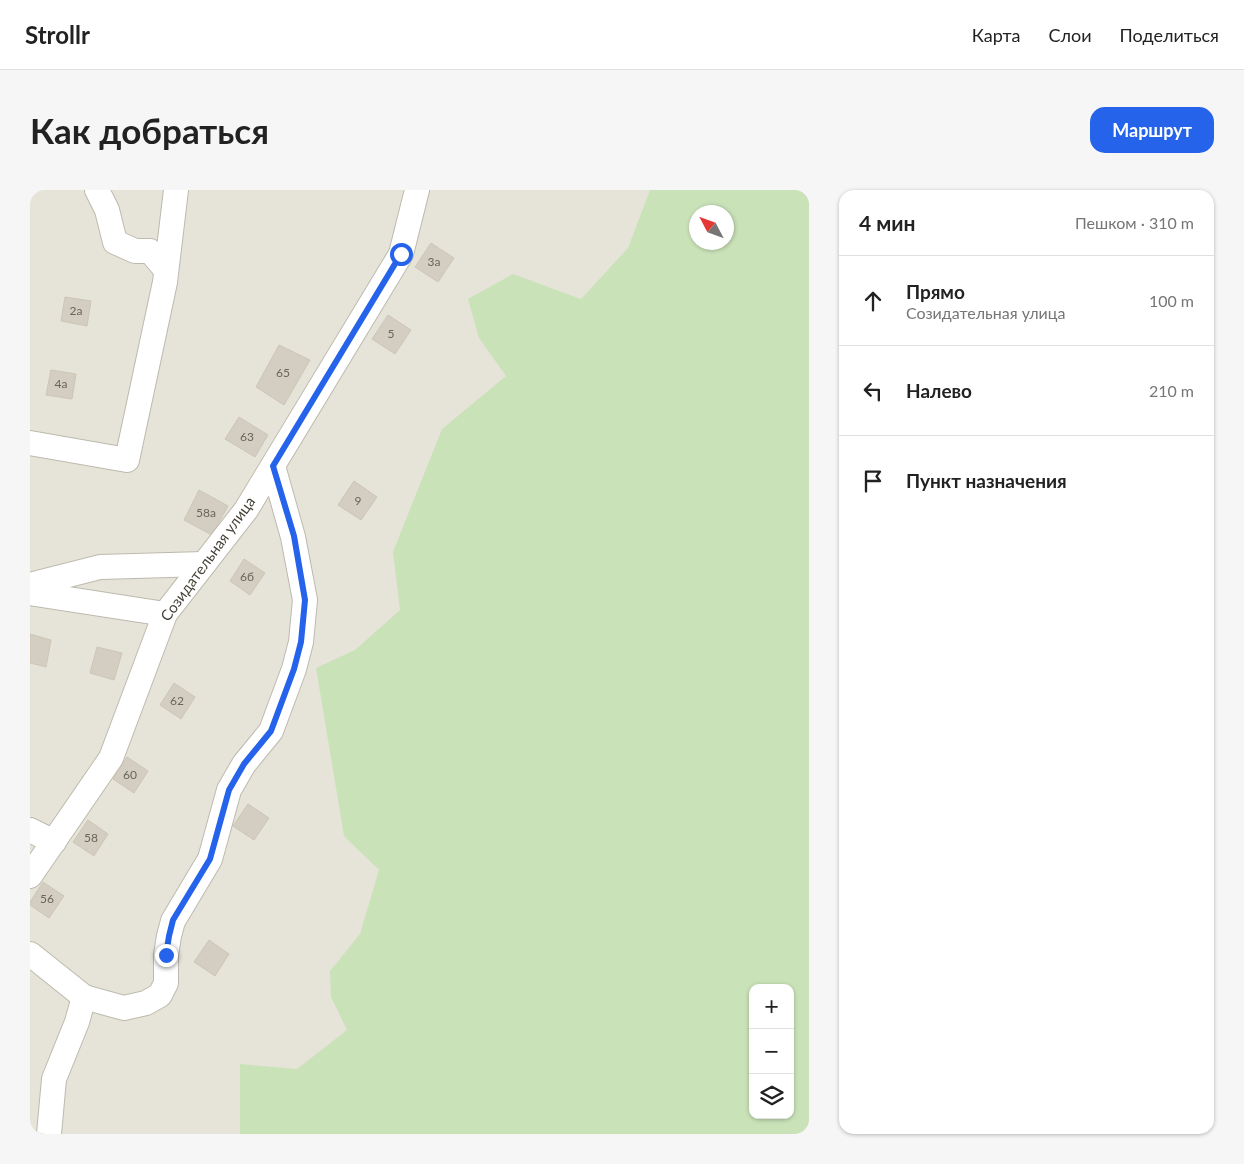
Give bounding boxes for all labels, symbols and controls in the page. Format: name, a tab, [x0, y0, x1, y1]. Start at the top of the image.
text: Strollr	[25, 20, 90, 49]
text: Карта	[972, 24, 1020, 46]
text: Слои	[1048, 24, 1092, 46]
text: Поделиться	[1120, 24, 1219, 46]
button: Маршрут	[1090, 107, 1214, 153]
text: Как добраться	[30, 109, 269, 151]
north arrow	[689, 205, 734, 250]
text: 4 мин	[859, 210, 916, 235]
text: Пешком · 310 m	[1075, 213, 1194, 232]
route start	[390, 243, 413, 266]
house number: 3а	[428, 254, 440, 269]
text: Прямо	[906, 280, 965, 303]
icon: ahead	[859, 287, 887, 315]
text: 100 m	[1149, 291, 1194, 310]
house number: 2а	[70, 303, 82, 318]
text: Созидательная улица	[906, 303, 1065, 322]
house number: 5	[388, 326, 395, 341]
house number: 65	[276, 365, 290, 380]
house number: 4а	[55, 376, 67, 391]
icon: left	[859, 377, 887, 405]
text: Налево	[906, 379, 972, 402]
text: 210 m	[1149, 381, 1194, 400]
house number: 63	[240, 429, 254, 444]
icon: arrive	[859, 467, 887, 495]
text: Пункт назначения	[906, 469, 1067, 492]
street label: Созидательная улица	[156, 493, 258, 624]
house number: 9	[355, 493, 362, 508]
house number: 58а	[196, 505, 216, 520]
house number: 6б	[240, 569, 254, 584]
house number: 62	[170, 693, 184, 708]
house number: 60	[123, 767, 137, 782]
house number: 58	[84, 830, 98, 845]
house number: 56	[40, 891, 54, 906]
route end	[155, 944, 178, 967]
map controls	[749, 984, 794, 1119]
button: +	[749, 984, 794, 1029]
button: −	[749, 1029, 794, 1074]
button: layers	[749, 1074, 794, 1119]

